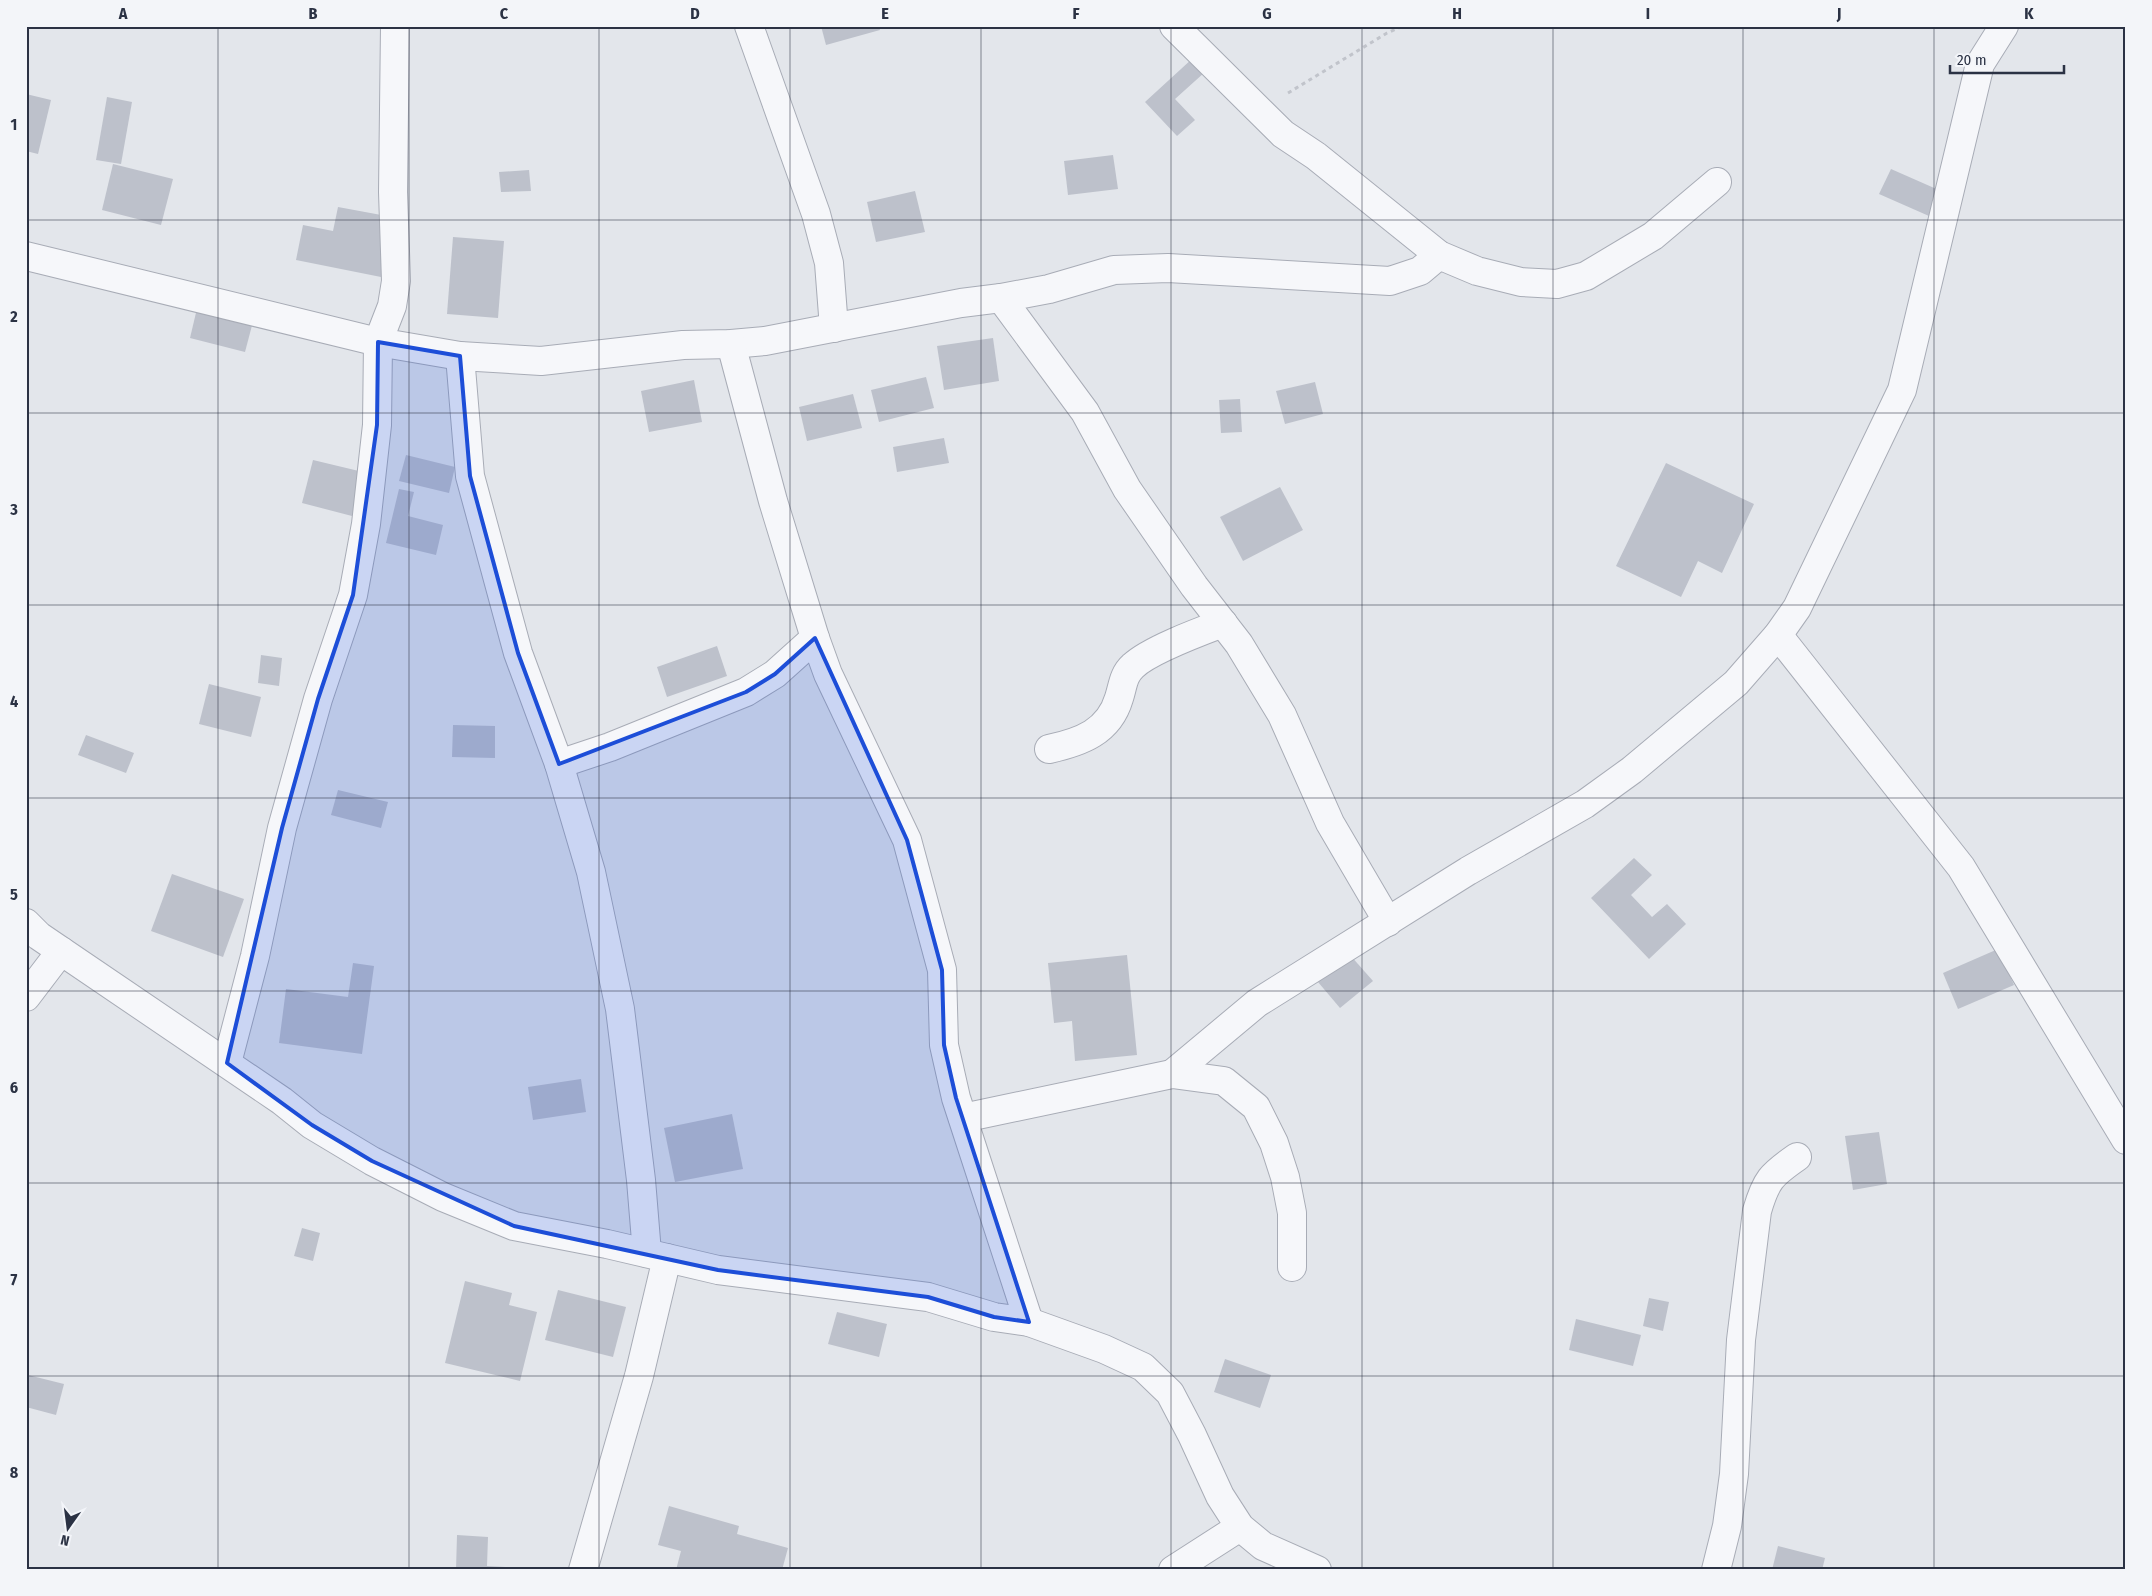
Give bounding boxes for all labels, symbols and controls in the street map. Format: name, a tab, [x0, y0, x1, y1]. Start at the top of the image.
text: A	[118, 4, 128, 23]
text: B	[309, 4, 318, 23]
text: C	[500, 4, 509, 23]
text: D	[690, 4, 700, 23]
text: E	[881, 4, 889, 23]
text: F	[1072, 4, 1080, 23]
text: G	[1262, 4, 1272, 23]
text: H	[1452, 4, 1462, 23]
text: I	[1646, 4, 1650, 23]
text: J	[1836, 4, 1841, 23]
text: K	[2024, 4, 2034, 23]
scale bar	[1950, 42, 2063, 74]
text: 20 m	[1957, 51, 1987, 69]
text: 1	[11, 115, 17, 134]
text: 2	[9, 307, 18, 326]
text: 3	[9, 500, 18, 519]
text: 4	[10, 692, 18, 711]
text: 5	[10, 885, 18, 904]
text: 6	[10, 1078, 18, 1097]
text: 7	[11, 1270, 18, 1289]
text: 8	[10, 1463, 19, 1482]
north arrow	[42, 1504, 92, 1554]
text: N	[59, 1531, 71, 1549]

